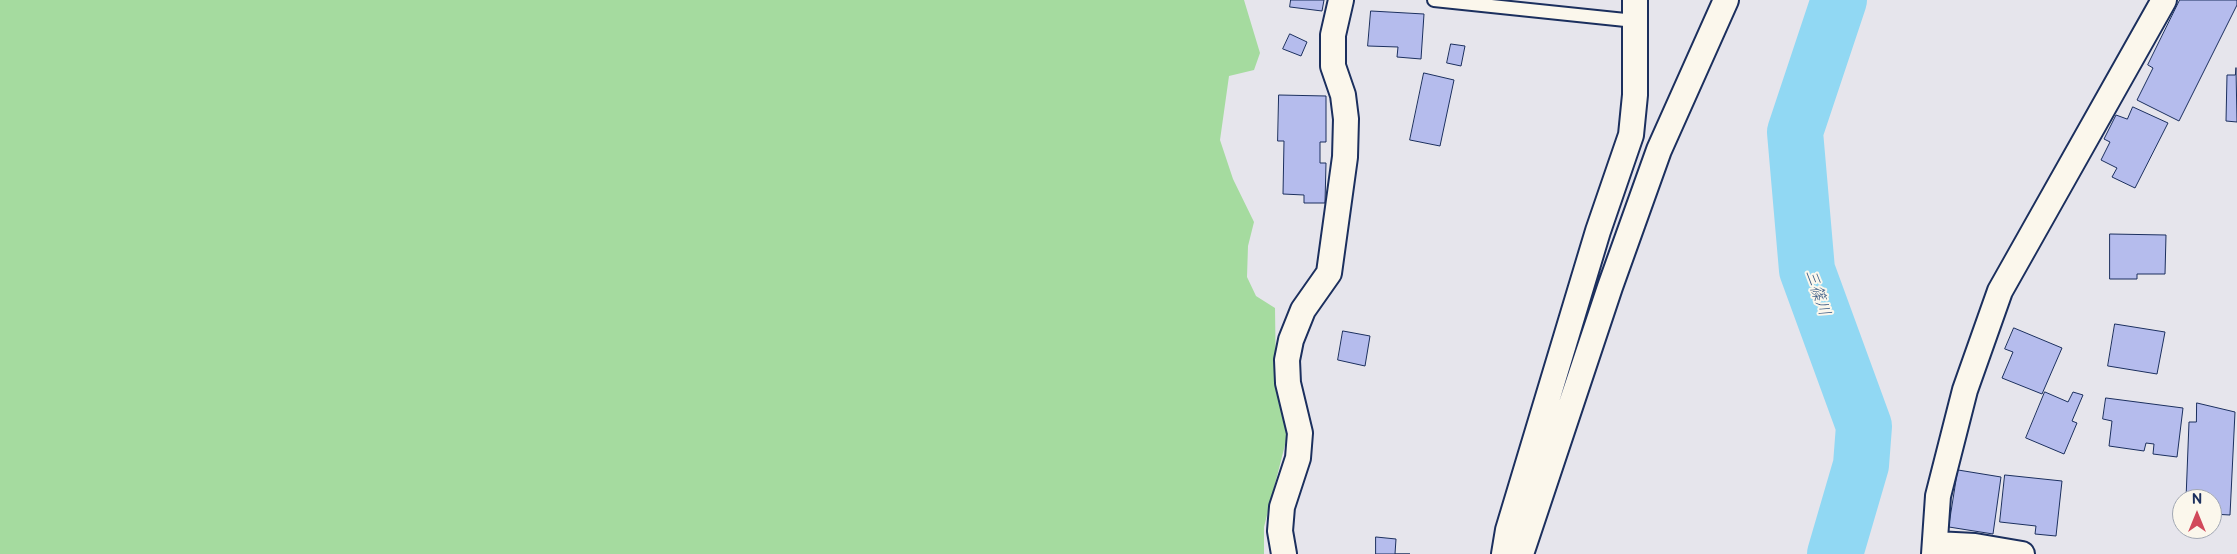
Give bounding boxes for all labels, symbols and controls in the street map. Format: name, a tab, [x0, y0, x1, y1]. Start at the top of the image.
water label: 三篠川	[1800, 267, 1834, 319]
north arrow	[2172, 489, 2222, 539]
text: N	[2192, 491, 2202, 508]

